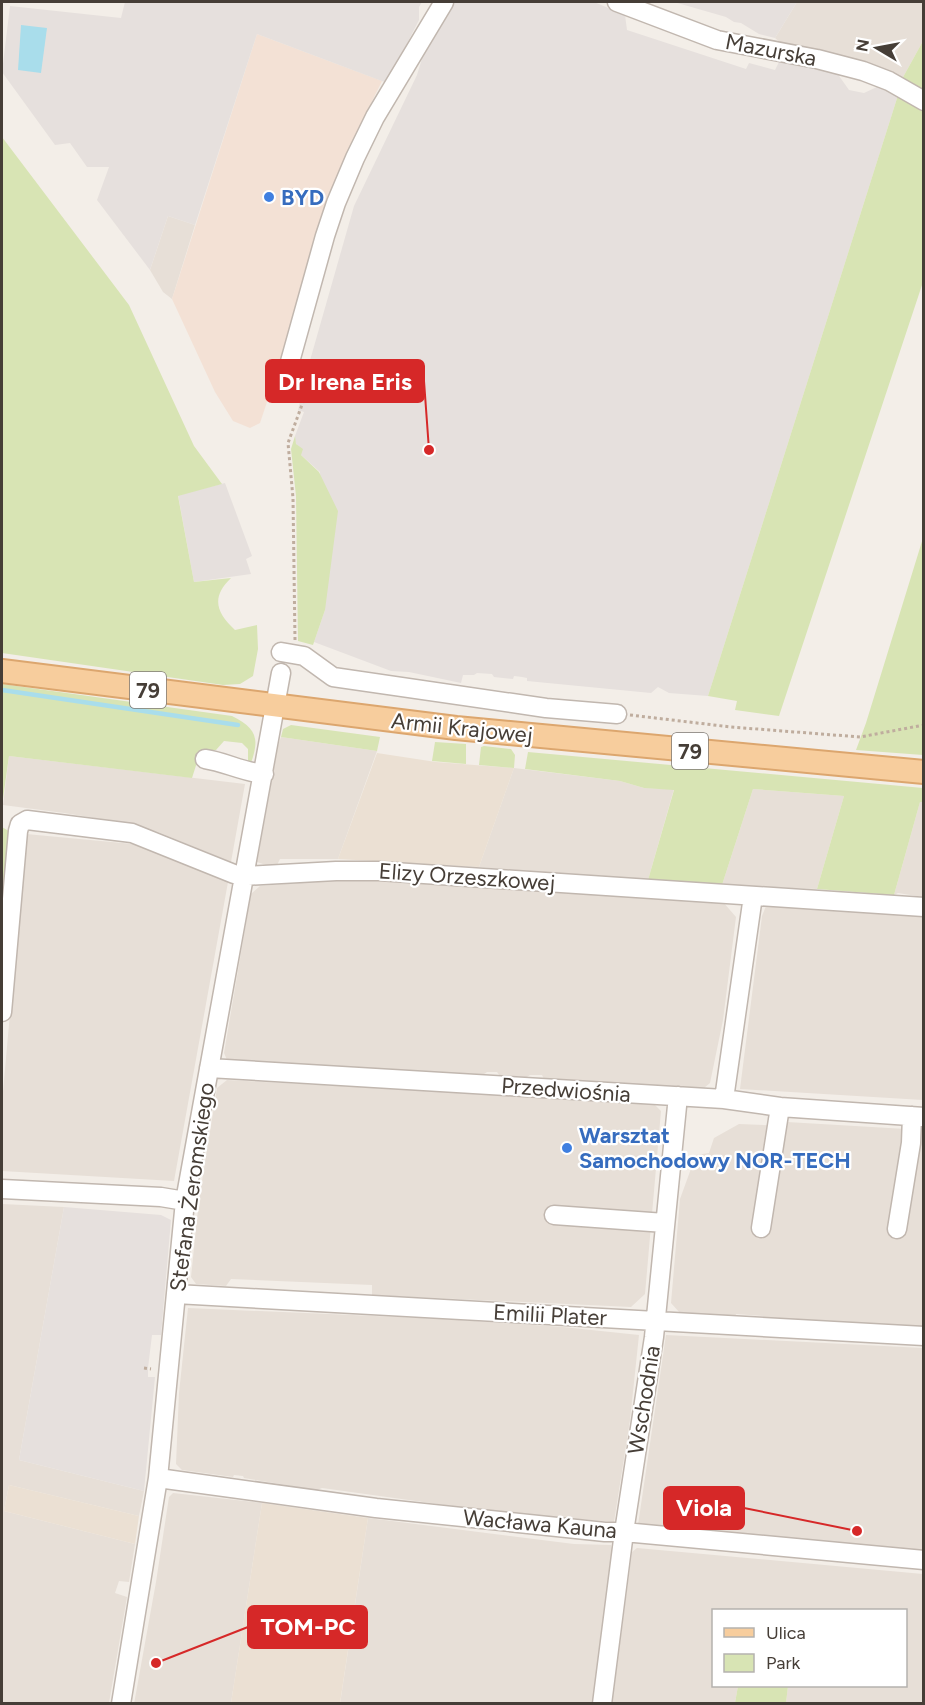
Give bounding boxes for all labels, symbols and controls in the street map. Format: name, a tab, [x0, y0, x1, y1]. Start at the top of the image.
north arrow	[847, 18, 907, 78]
street label: Mazurska	[723, 28, 819, 72]
text: N	[852, 38, 873, 53]
place label: BYD	[281, 184, 324, 211]
marker: BYD	[262, 190, 276, 204]
callout: Dr Irena Eris	[266, 360, 424, 402]
text: Dr Irena Eris	[278, 367, 412, 396]
road number: 79	[130, 672, 166, 708]
street label: Armii Krajowej	[390, 707, 534, 749]
road number: 79	[672, 733, 708, 769]
street label: Elizy Orzeszkowej	[378, 857, 556, 897]
street label: Przedwiośnia	[500, 1072, 632, 1108]
street label: Stefana Żeromskiego	[164, 1081, 220, 1293]
place label: Warsztat Samochodowy NOR-TECH	[579, 1122, 851, 1174]
marker: Warsztat Samochodowy NOR-TECH	[560, 1141, 574, 1155]
street label: Emilii Plater	[492, 1299, 608, 1331]
street label: Wschodnia	[622, 1344, 666, 1456]
callout: Viola	[664, 1487, 744, 1529]
text: Viola	[676, 1493, 732, 1522]
street label: Wacława Kauna	[462, 1504, 618, 1544]
callout: TOM-PC	[248, 1606, 367, 1648]
legend	[712, 1609, 907, 1687]
text: TOM-PC	[260, 1612, 356, 1641]
text: Ulica	[766, 1622, 806, 1644]
text: Park	[766, 1652, 801, 1674]

